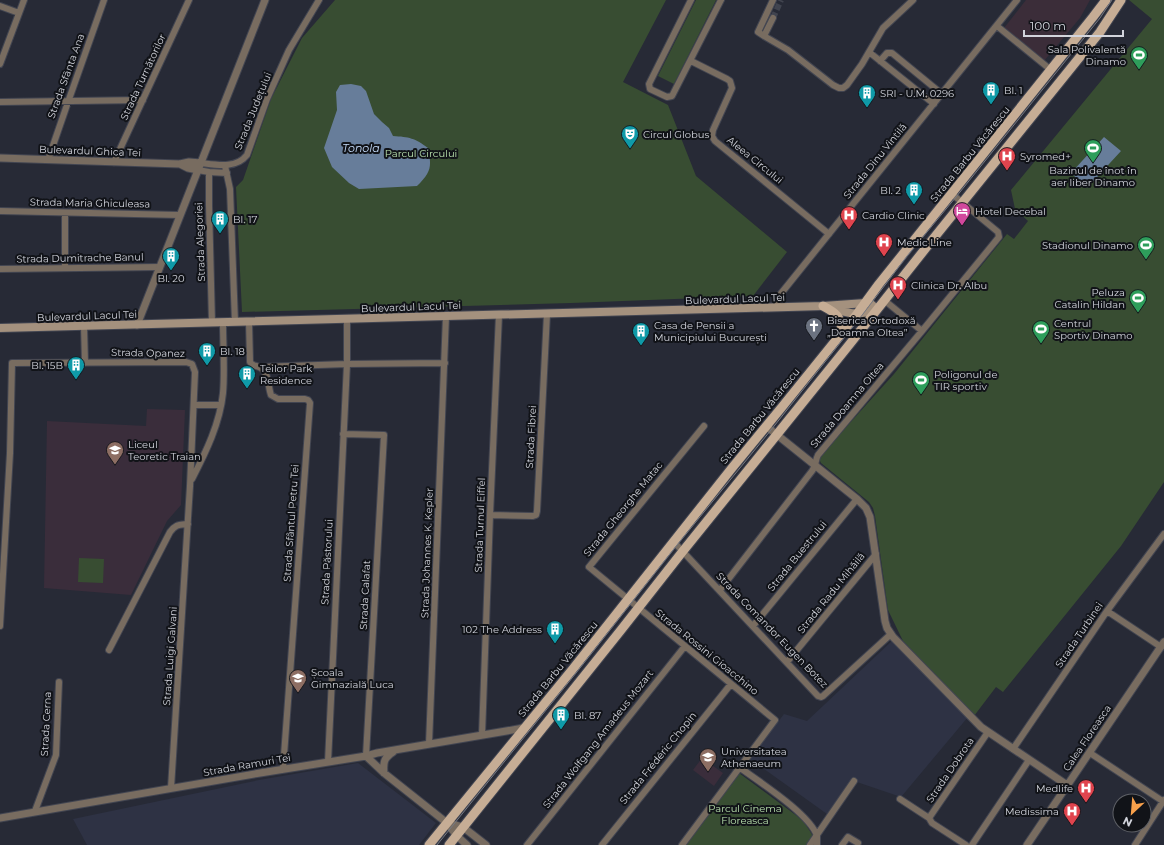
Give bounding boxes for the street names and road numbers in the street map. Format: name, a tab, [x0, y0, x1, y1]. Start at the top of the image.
street label: Strada Sfânta Ana	[45, 32, 87, 120]
street label: Strada Turnătorilor	[117, 32, 169, 122]
street label: Strada Județului	[232, 70, 274, 152]
street label: Strada Barbu Văcărescu	[927, 103, 1013, 205]
street label: Strada Dinu Vintilă	[840, 121, 910, 201]
street label: Aleea Circului	[724, 133, 786, 187]
street label: Bulevardul Ghica Tei	[39, 143, 141, 159]
street label: Strada Maria Ghiculeasa	[30, 195, 150, 211]
street label: Strada Alegoriei	[192, 202, 208, 282]
street label: Strada Dumitrache Banul	[16, 250, 144, 266]
street label: Bulevardul Lacul Tei	[685, 291, 785, 307]
street label: Bulevardul Lacul Tei	[361, 299, 461, 315]
street label: Bulevardul Lacul Tei	[37, 308, 137, 324]
street label: Strada Opanez	[111, 346, 185, 360]
street label: Strada Doamna Oltea	[807, 359, 887, 451]
street label: Strada Barbu Văcărescu	[717, 365, 803, 467]
street label: Strada Fibrei	[523, 405, 539, 469]
street label: Strada Gheorghe Matac	[581, 458, 666, 559]
street label: Strada Sfântul Petru Tei	[280, 464, 302, 582]
street label: Strada Turnul Eiffel	[472, 477, 488, 573]
street label: Strada Johannes K. Kepler	[418, 488, 436, 618]
street label: Strada Buestrului	[765, 518, 829, 594]
street label: Strada Păstorului	[318, 519, 336, 605]
street label: Strada Radu Mihăilă	[794, 550, 868, 636]
street label: Strada Calafat	[357, 560, 373, 630]
street label: Strada Comandor Eugen Botez	[713, 570, 831, 690]
street label: Strada Turbinei	[1052, 600, 1106, 670]
street label: Strada Luigi Galvani	[160, 606, 180, 706]
street label: Strada Rossini Gioacchino	[653, 606, 761, 698]
street label: Strada Barbu Văcărescu	[515, 618, 601, 720]
street label: Strada Wolfgang Amadeus Mozart	[540, 667, 656, 811]
street label: Strada Cerna	[38, 691, 54, 757]
street label: Calea Floreasca	[1060, 702, 1114, 774]
street label: Strada Frédéric Chopin	[617, 709, 699, 807]
street label: Strada Dobrota	[923, 735, 977, 805]
street label: Strada Ramuri Tei	[202, 751, 292, 779]

